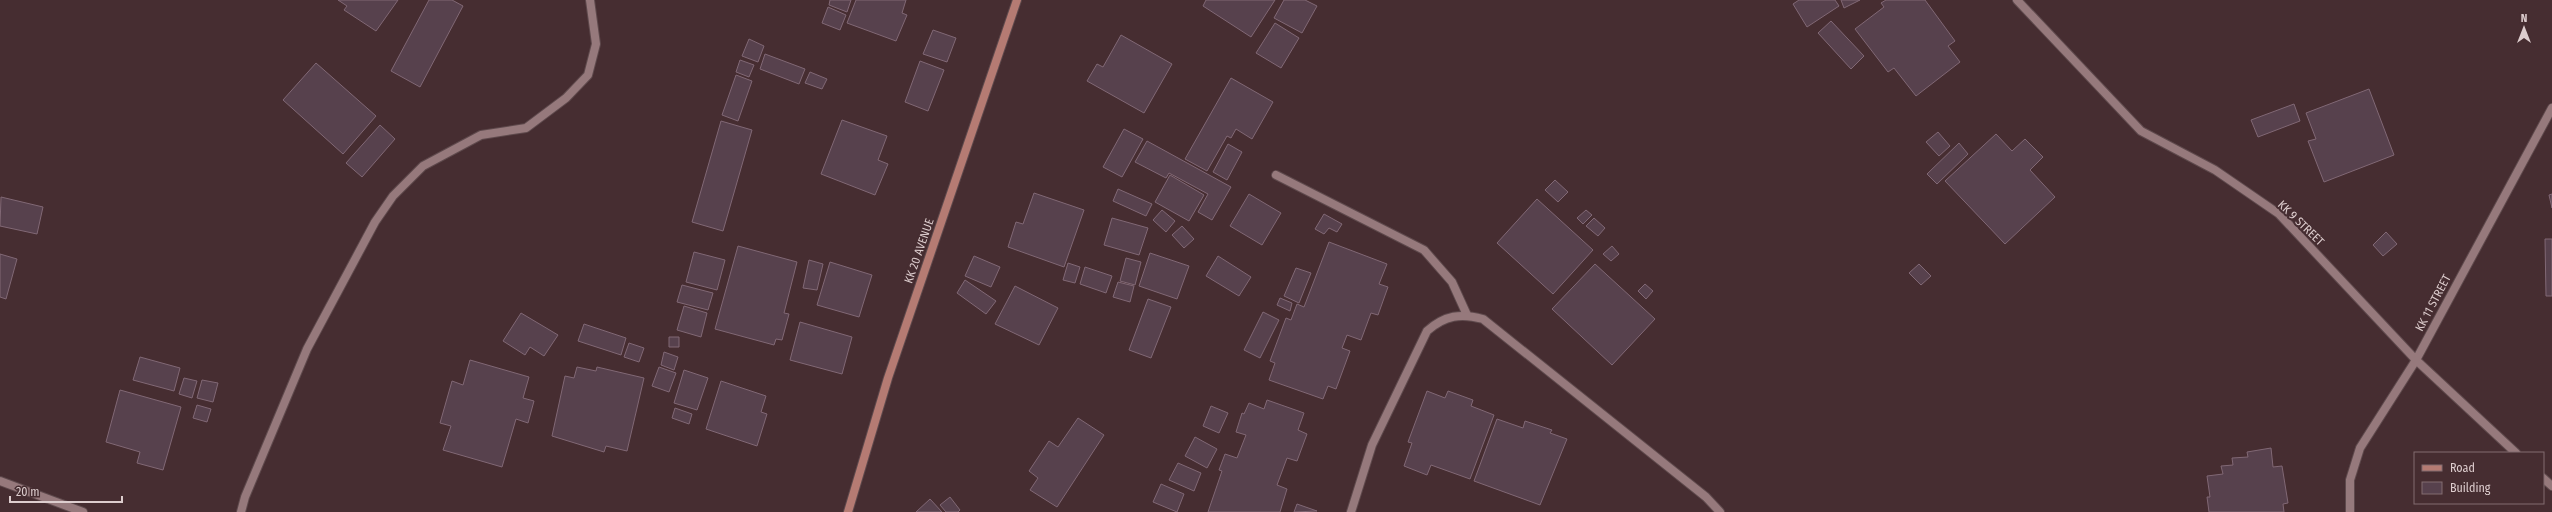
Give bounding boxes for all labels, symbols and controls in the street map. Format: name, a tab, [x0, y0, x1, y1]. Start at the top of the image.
north arrow	[2504, 8, 2544, 48]
text: N	[2521, 12, 2527, 25]
street label: KK 9 STREET	[2275, 198, 2327, 249]
street label: KK 20 AVENUE	[901, 216, 937, 285]
street label: KK 11 STREET	[2412, 272, 2454, 334]
legend	[2414, 452, 2544, 504]
text: Road	[2450, 461, 2475, 475]
scale bar	[10, 478, 122, 504]
text: Building	[2450, 481, 2491, 495]
text: 20 m	[16, 485, 40, 499]

